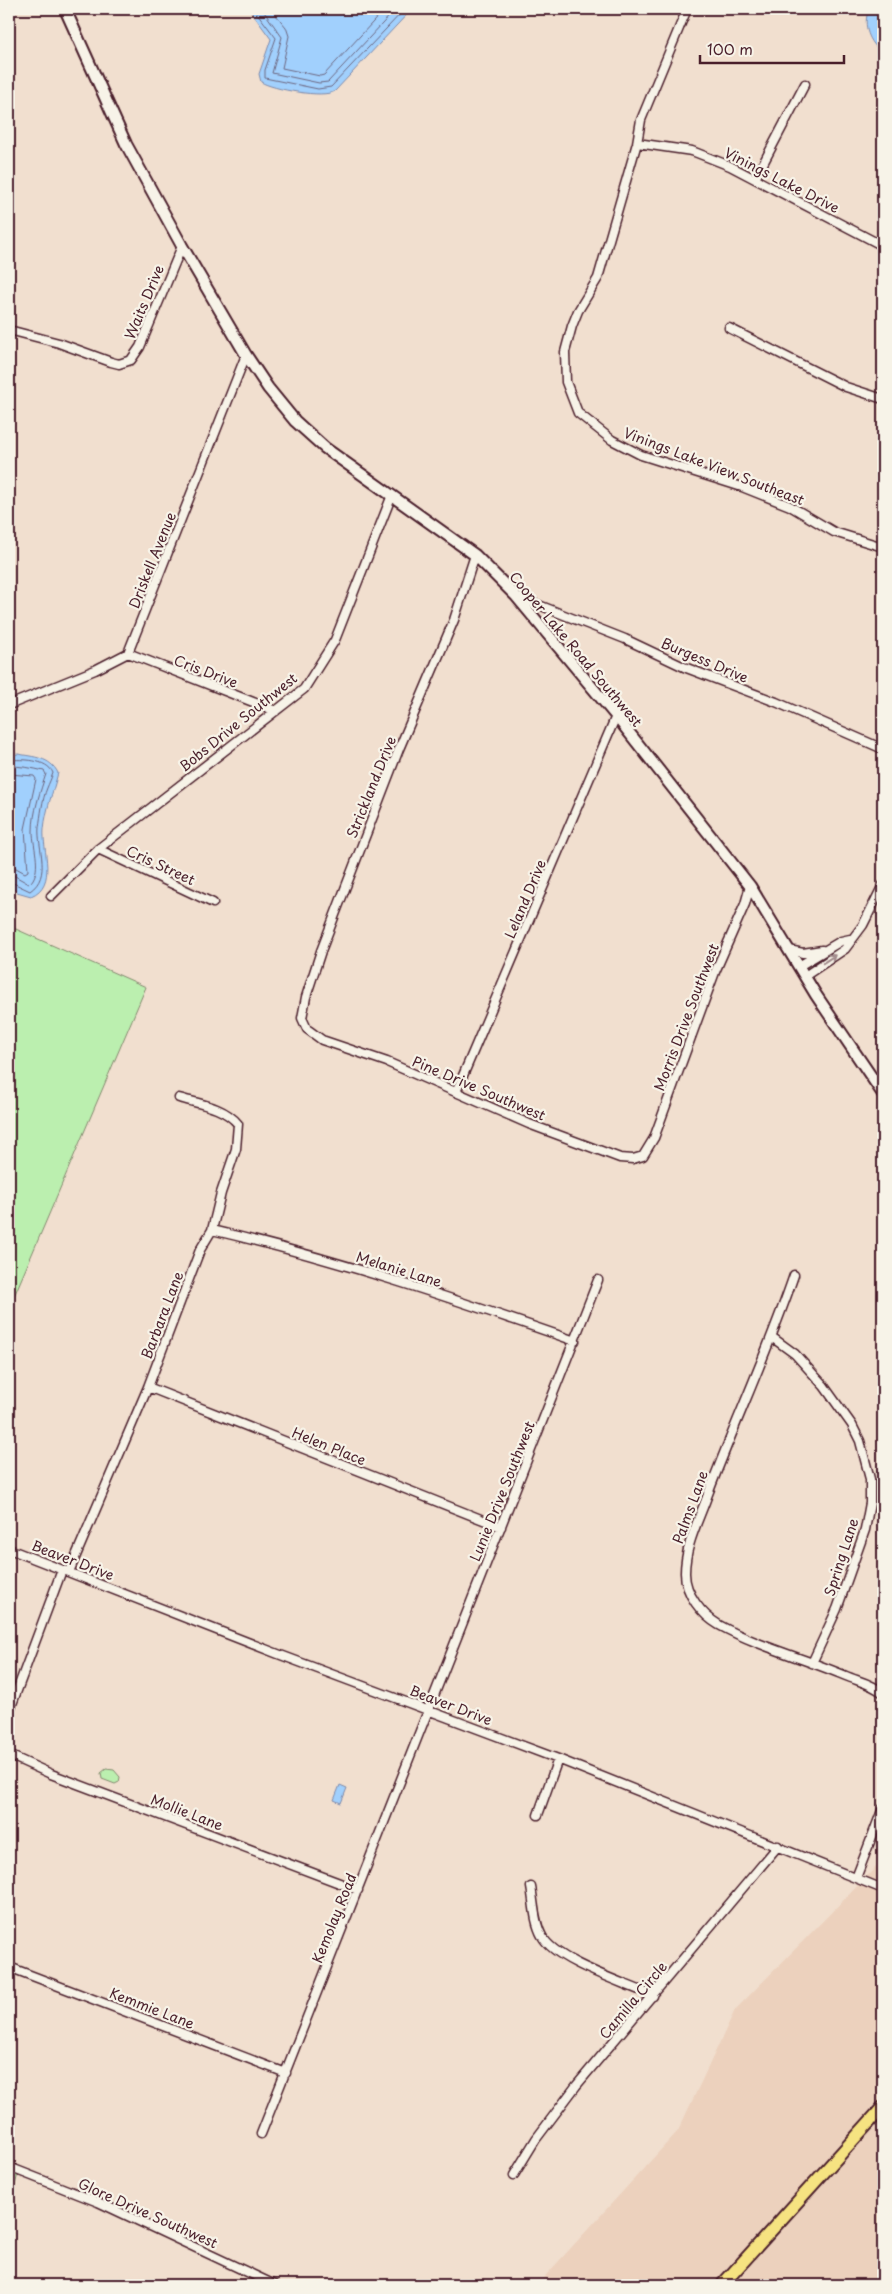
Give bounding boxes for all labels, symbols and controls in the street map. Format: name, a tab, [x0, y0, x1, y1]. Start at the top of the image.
scale bar	[700, 32, 843, 64]
text: 100 m	[707, 37, 753, 60]
street label: Vinings Lake Drive	[721, 142, 843, 218]
street label: Waits Drive	[119, 262, 169, 342]
street label: Vinings Lake View Southeast	[621, 422, 808, 510]
street label: Driskell Avenue	[123, 508, 181, 611]
street label: Cooper Lake Road Southwest	[505, 567, 648, 731]
street label: Burgess Drive	[658, 632, 752, 688]
street label: Cris Drive	[171, 649, 241, 693]
street label: Bobs Drive Southwest	[174, 667, 302, 776]
street label: Strickland Drive	[341, 733, 401, 841]
street label: Cris Street	[123, 840, 199, 890]
street label: Leland Drive	[499, 856, 551, 942]
street label: Morris Drive Southwest	[648, 940, 724, 1094]
one-way arrow	[822, 954, 836, 964]
street label: Pine Drive Southwest	[409, 1050, 549, 1126]
street label: Melanie Lane	[354, 1246, 445, 1292]
street label: Barbara Lane	[136, 1268, 188, 1362]
street label: Lunie Drive Southwest	[464, 1417, 540, 1564]
street label: Helen Place	[289, 1422, 369, 1470]
street label: Palms Lane	[667, 1467, 713, 1546]
street label: Spring Lane	[819, 1515, 864, 1599]
street label: Beaver Drive	[29, 1535, 117, 1585]
street label: Beaver Drive	[407, 1680, 495, 1730]
street label: Mollie Lane	[148, 1789, 226, 1835]
street label: Kemolay Road	[306, 1870, 362, 1966]
street label: Camilla Circle	[594, 1956, 672, 2044]
street label: Kemmie Lane	[106, 1982, 198, 2034]
street label: Glore Drive Southwest	[75, 2173, 222, 2253]

